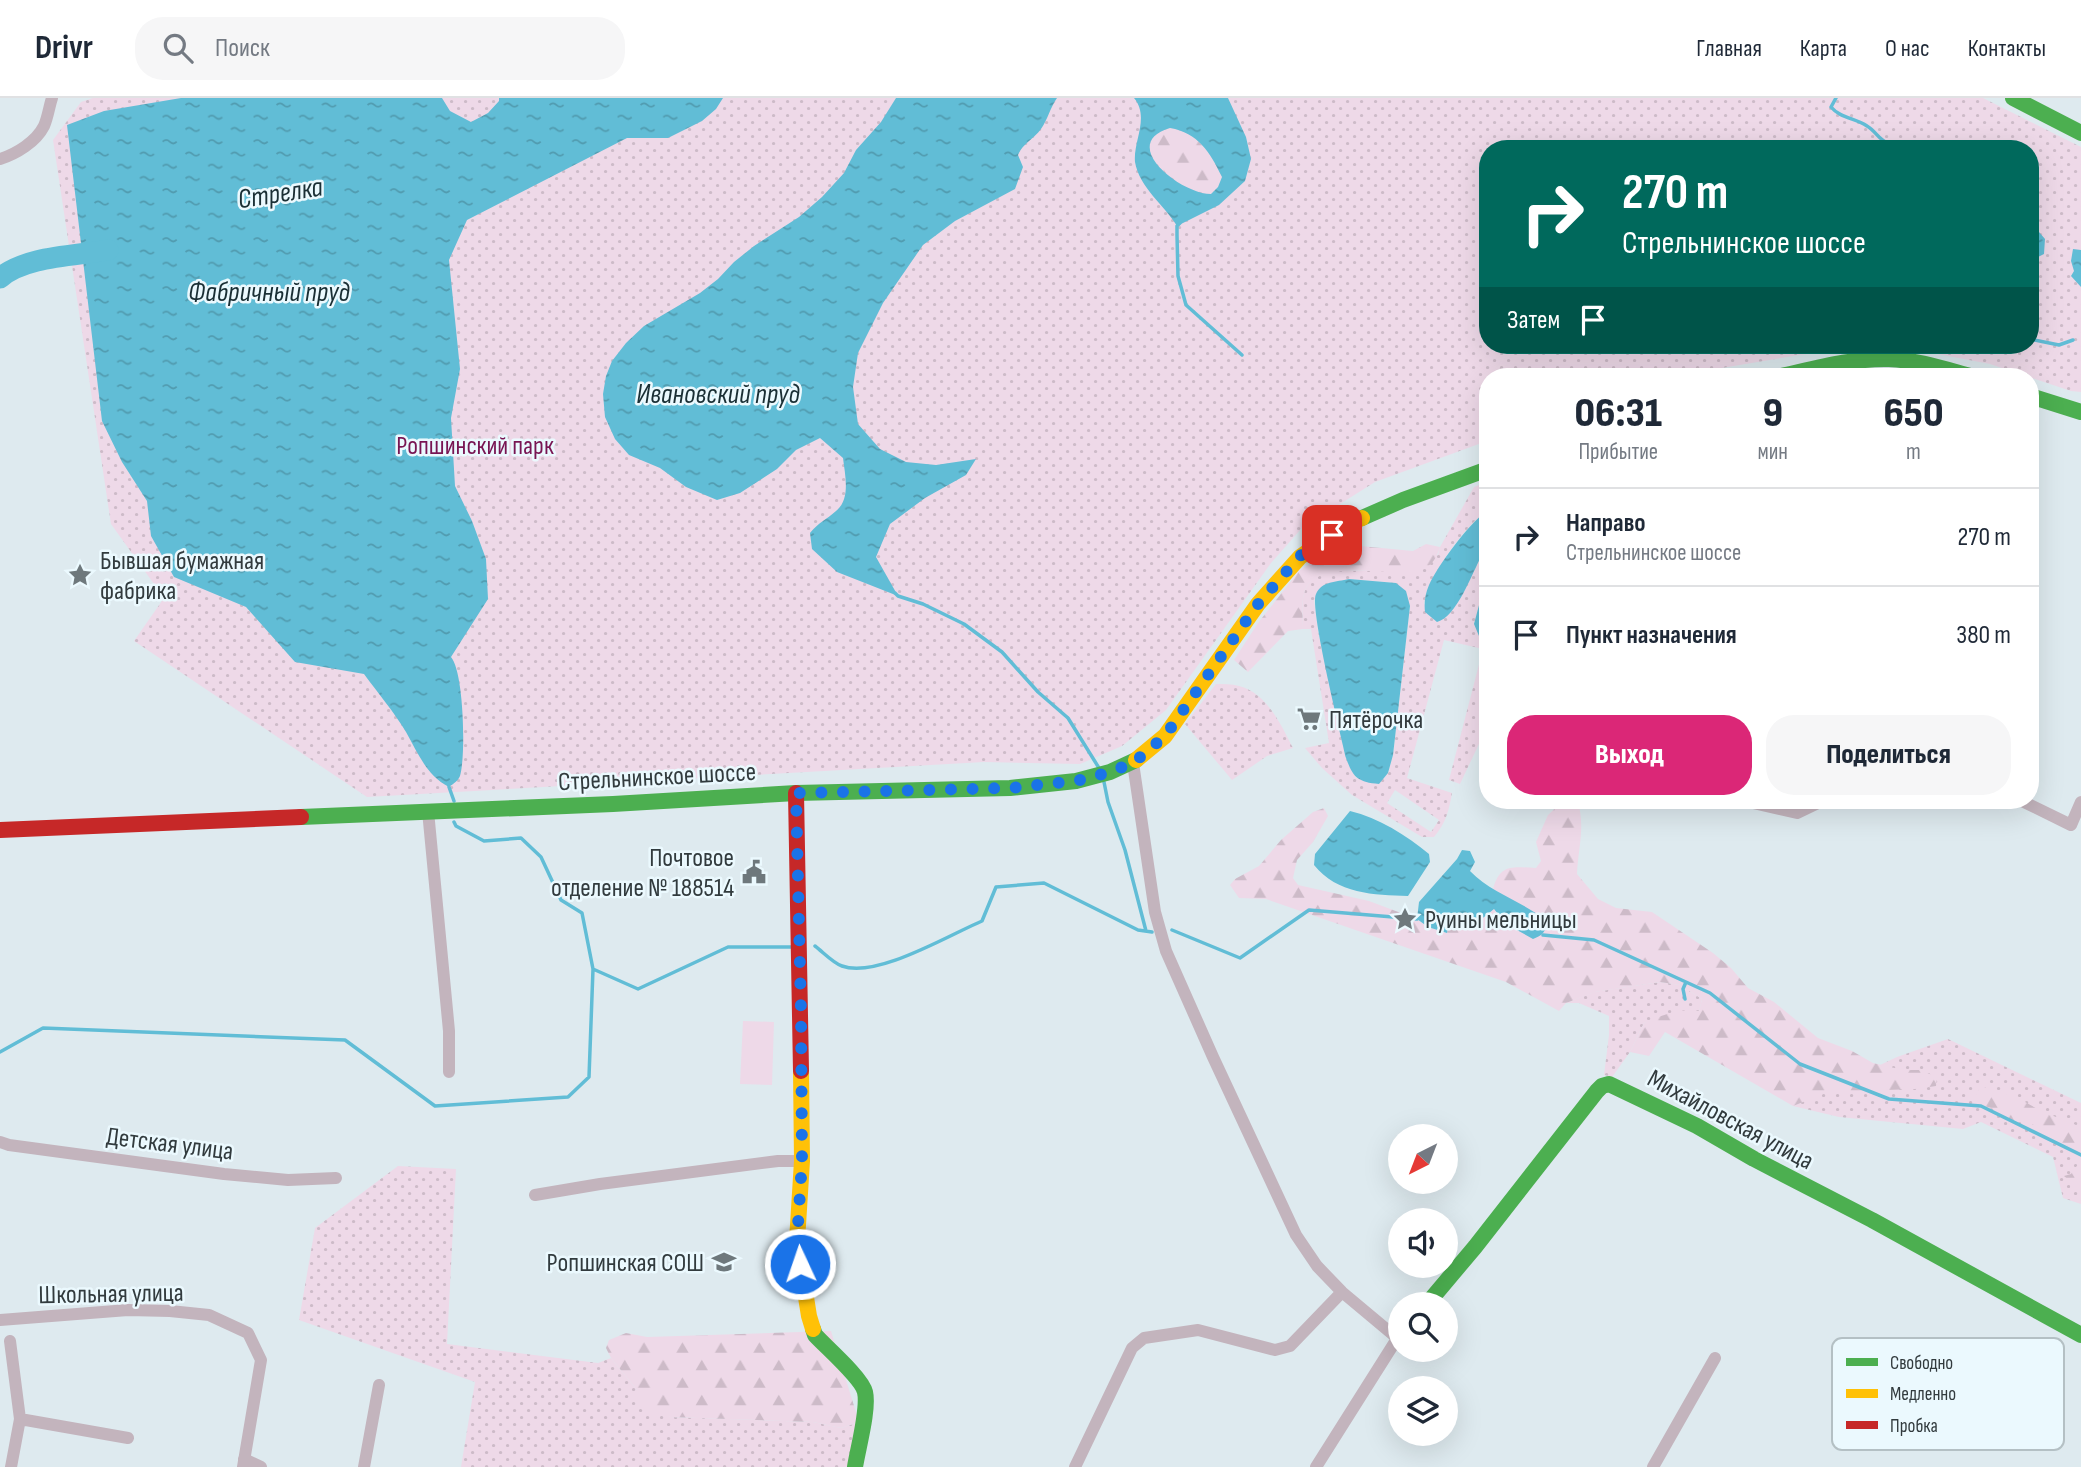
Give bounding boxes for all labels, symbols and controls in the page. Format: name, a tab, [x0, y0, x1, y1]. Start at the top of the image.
search box	[135, 17, 625, 80]
text: Drivr	[35, 28, 93, 68]
icon: search	[159, 29, 197, 67]
text: Поиск	[215, 33, 270, 64]
text: Главная	[1696, 34, 1762, 63]
text: Карта	[1800, 34, 1847, 63]
text: О нас	[1885, 34, 1930, 63]
text: Контакты	[1968, 34, 2046, 63]
text: 270 m	[1622, 164, 1728, 223]
icon: right	[1507, 168, 1598, 259]
water label: Стрелка	[235, 170, 326, 216]
text: Стрельнинское шоссе	[1622, 224, 1866, 263]
water label: Фабричный пруд	[188, 276, 350, 309]
icon: arrive	[1574, 301, 1612, 339]
text: Затем	[1507, 305, 1560, 336]
water label: Ивановский пруд	[636, 378, 800, 411]
text: 06:31	[1574, 388, 1662, 439]
text: 9	[1763, 388, 1783, 439]
text: 650	[1883, 388, 1944, 439]
park label: Ропшинский парк	[396, 431, 554, 462]
text: Прибытие	[1578, 438, 1658, 466]
text: мин	[1758, 438, 1788, 466]
text: m	[1906, 438, 1921, 466]
pin	[1302, 505, 1362, 565]
text: Направо	[1566, 508, 1645, 539]
icon: arrive	[1313, 516, 1351, 554]
icon: right	[1507, 518, 1545, 556]
text: 270 m	[1958, 522, 2011, 553]
text: Стрельнинское шоссе	[1566, 539, 1741, 567]
place label: Бывшая бумажная фабрика	[100, 546, 264, 607]
place icon: Бывшая бумажная фабрика	[66, 561, 94, 589]
icon: arrive	[1507, 616, 1545, 654]
text: Пункт назначения	[1566, 620, 1737, 651]
text: 380 m	[1956, 620, 2011, 651]
supermarket icon: Пятёрочка	[1295, 705, 1323, 733]
place label: Пятёрочка	[1329, 705, 1423, 736]
button: Выход	[1507, 715, 1752, 795]
button: Поделиться	[1766, 715, 2011, 795]
street label: Стрельнинское шоссе	[557, 757, 757, 798]
place label: Почтовое отделение № 188514	[551, 843, 734, 904]
public building icon: Почтовое отделение № 188514	[740, 858, 768, 886]
place icon: Руины мельницы	[1391, 905, 1419, 933]
place label: Руины мельницы	[1425, 905, 1577, 936]
street label: Михайловская улица	[1642, 1064, 1819, 1177]
street label: Детская улица	[105, 1121, 235, 1168]
north arrow	[1388, 1124, 1458, 1194]
map controls	[1388, 1124, 1458, 1446]
button: sound	[1388, 1208, 1458, 1278]
position arrow	[763, 1227, 837, 1301]
place label: Ропшинская СОШ	[547, 1248, 704, 1279]
school or university icon: Ропшинская СОШ	[710, 1248, 738, 1276]
street label: Школьная улица	[38, 1278, 184, 1311]
button: search	[1388, 1292, 1458, 1362]
legend	[1832, 1338, 2064, 1450]
text: Свободно	[1890, 1352, 1953, 1375]
button: layers	[1388, 1376, 1458, 1446]
text: Медленно	[1890, 1383, 1956, 1406]
text: Пробка	[1890, 1415, 1938, 1438]

